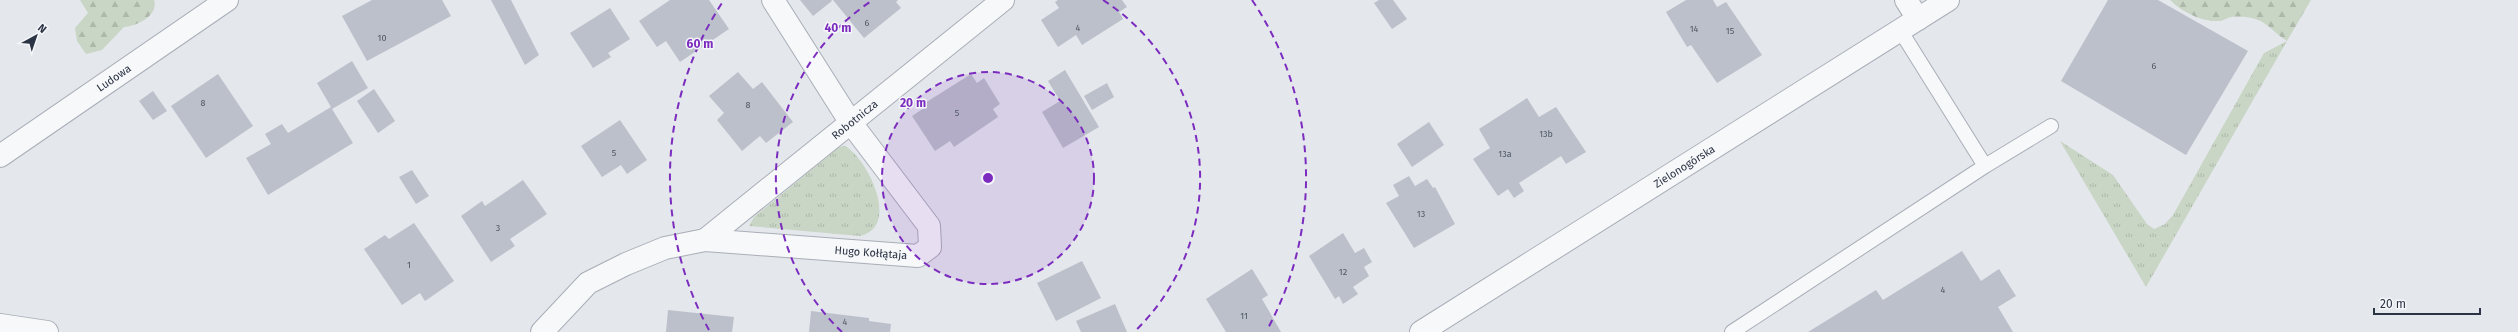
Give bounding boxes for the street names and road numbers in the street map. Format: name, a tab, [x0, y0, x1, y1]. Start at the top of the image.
street label: Ludowa	[94, 62, 133, 94]
street label: Robotnicza	[829, 97, 880, 142]
street label: Zielonogórska	[1651, 142, 1717, 190]
street label: Hugo Kołłątaja	[834, 243, 908, 262]

